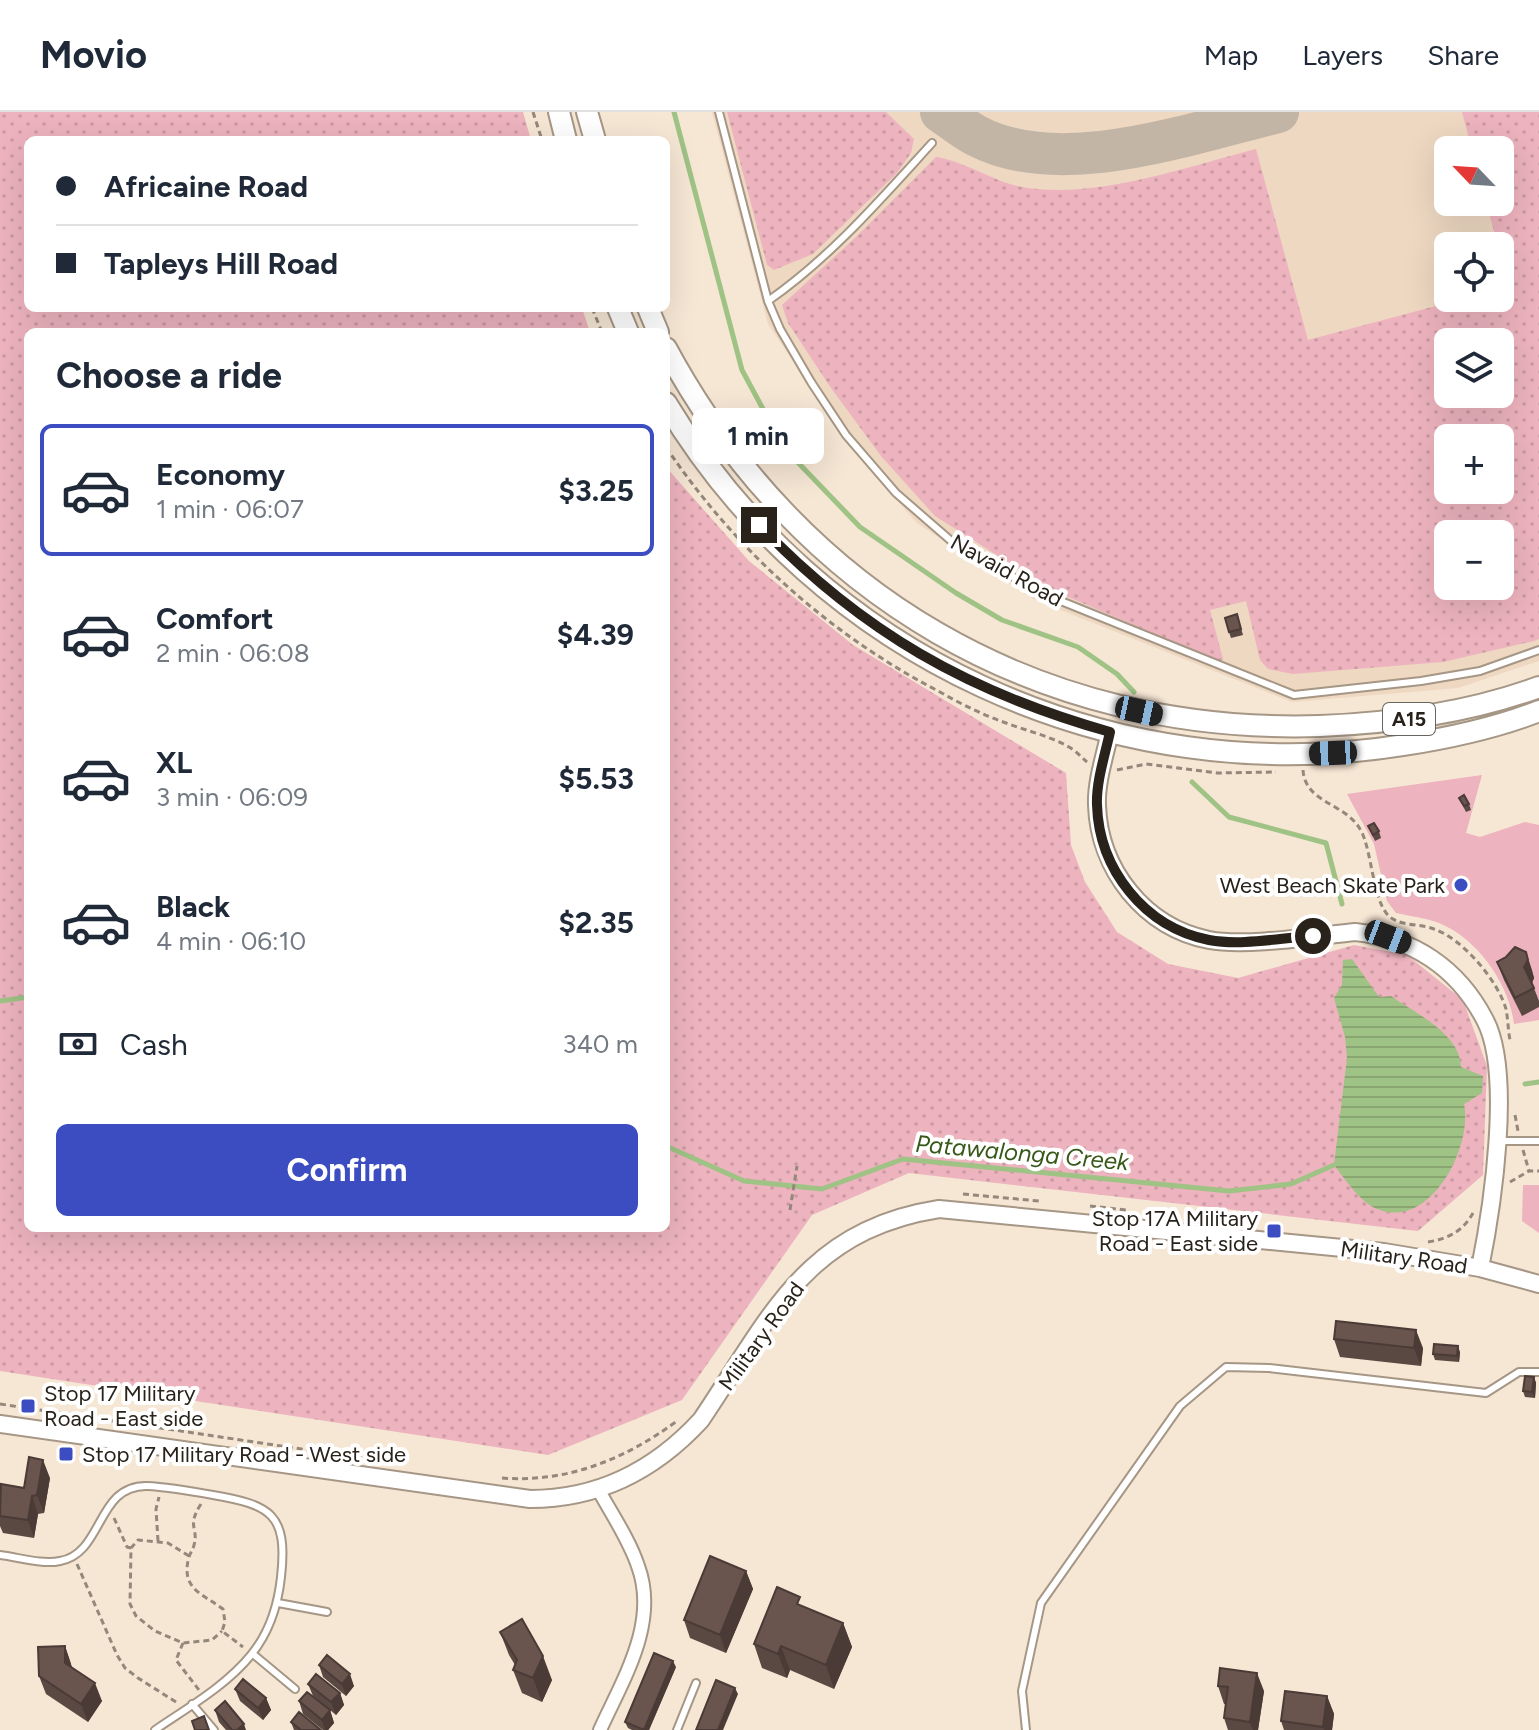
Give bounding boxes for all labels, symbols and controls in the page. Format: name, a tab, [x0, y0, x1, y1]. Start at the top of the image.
text: Movio	[40, 32, 147, 78]
text: Map	[1204, 38, 1258, 72]
text: Layers	[1302, 38, 1383, 72]
text: Share	[1427, 38, 1499, 72]
north arrow	[1434, 136, 1514, 216]
map controls	[1434, 136, 1514, 600]
text: Africaine Road	[104, 168, 308, 205]
button: locate	[1434, 232, 1514, 312]
text: Tapleys Hill Road	[104, 245, 338, 282]
button: layers	[1434, 328, 1514, 408]
text: Choose a ride	[56, 354, 282, 397]
callout: 1 min	[693, 409, 825, 465]
text: 1 min	[727, 420, 789, 452]
button: +	[1434, 424, 1514, 504]
icon: car	[60, 454, 132, 526]
text: Economy	[156, 456, 285, 493]
text: $3.25	[558, 472, 634, 509]
text: 1 min · 06:07	[156, 493, 304, 525]
route end	[741, 507, 777, 543]
button: −	[1434, 520, 1514, 600]
street label: Navaid Road	[946, 528, 1068, 612]
icon: car	[60, 598, 132, 670]
text: Comfort	[156, 600, 274, 637]
text: $4.39	[557, 616, 634, 653]
text: 2 min · 06:08	[156, 637, 310, 669]
car	[1113, 694, 1165, 728]
road number: A15	[1383, 703, 1435, 735]
car	[1309, 740, 1357, 766]
icon: car	[60, 742, 132, 814]
text: XL	[156, 744, 192, 781]
text: $5.53	[558, 760, 634, 797]
text: 3 min · 06:09	[156, 781, 308, 813]
place label: West Beach Skate Park	[1220, 872, 1445, 899]
marker: West Beach Skate Park	[1452, 876, 1470, 894]
icon: car	[60, 886, 132, 958]
text: Black	[156, 888, 230, 925]
text: $2.35	[558, 904, 634, 941]
car	[1361, 917, 1415, 957]
route start	[1295, 918, 1331, 954]
text: 4 min · 06:10	[156, 925, 306, 957]
icon: cash	[56, 1022, 100, 1066]
text: Cash	[120, 1026, 188, 1063]
text: 340 m	[562, 1028, 638, 1060]
button: Confirm	[56, 1124, 638, 1216]
water label: Patawalonga Creek	[914, 1129, 1131, 1176]
place label: Stop 17A Military Road - East side	[1092, 1205, 1258, 1257]
marker: Stop 17A Military Road - East side	[1265, 1222, 1283, 1240]
street label: Military Road	[1339, 1235, 1469, 1280]
street label: Military Road	[713, 1276, 810, 1396]
place label: Stop 17 Military Road - East side	[44, 1380, 203, 1432]
marker: Stop 17 Military Road - East side	[19, 1397, 37, 1415]
place label: Stop 17 Military Road - West side	[82, 1441, 406, 1468]
marker: Stop 17 Military Road - West side	[57, 1445, 75, 1463]

